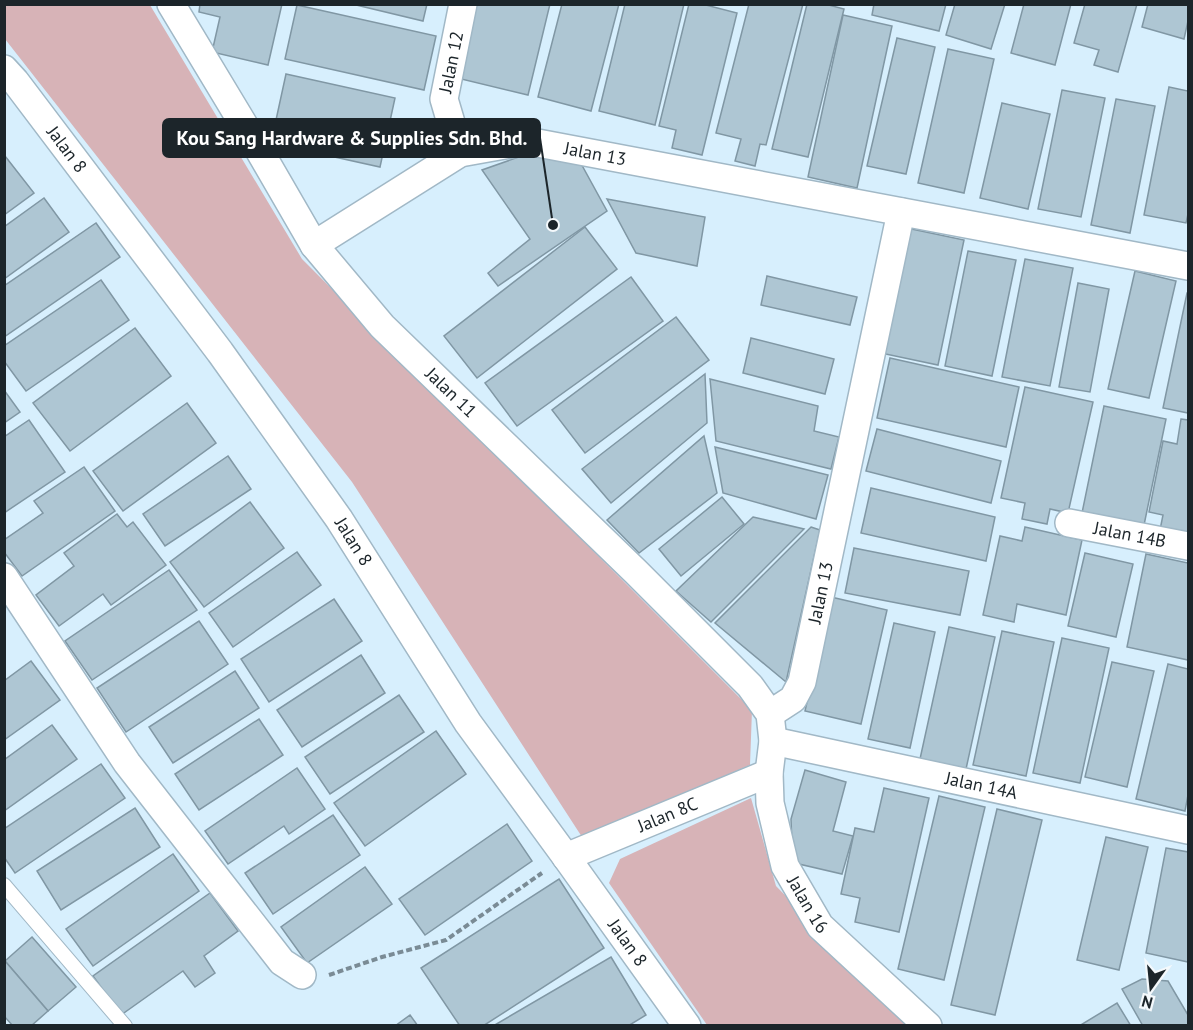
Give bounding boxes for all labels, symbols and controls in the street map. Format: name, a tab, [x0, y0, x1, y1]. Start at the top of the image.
street label: Jalan 12	[433, 29, 468, 96]
callout: Kou Sang Hardware & Supplies Sdn. Bhd.	[163, 119, 540, 157]
street label: Jalan 8	[41, 120, 92, 177]
text: Kou Sang Hardware & Supplies Sdn. Bhd.	[176, 125, 528, 151]
street label: Jalan 13	[561, 136, 628, 171]
street label: Jalan 11	[420, 362, 482, 422]
street label: Jalan 8	[329, 512, 378, 570]
street label: Jalan 14B	[1091, 516, 1168, 553]
street label: Jalan 13	[802, 560, 838, 627]
street label: Jalan 14A	[942, 766, 1020, 804]
street label: Jalan 8C	[633, 792, 701, 838]
street label: Jalan 16	[782, 871, 833, 938]
street label: Jalan 8	[602, 913, 653, 971]
north arrow	[1121, 958, 1181, 1018]
text: N	[1139, 991, 1155, 1014]

